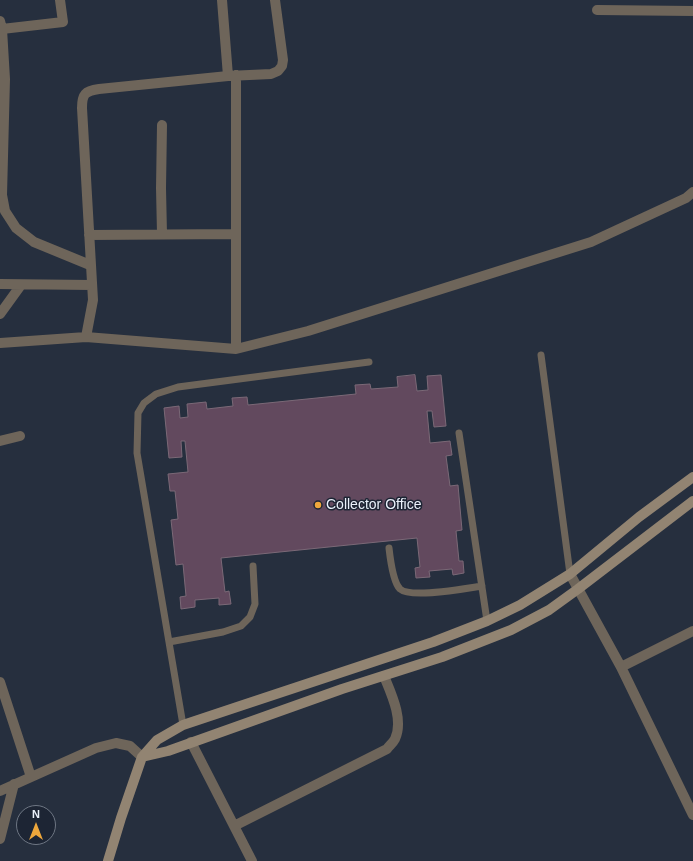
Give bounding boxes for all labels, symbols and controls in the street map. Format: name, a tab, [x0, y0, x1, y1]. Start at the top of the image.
place label: Collector Office	[326, 497, 421, 513]
marker: Collector Office	[313, 500, 323, 510]
north arrow	[16, 805, 56, 845]
text: N	[32, 808, 40, 820]

